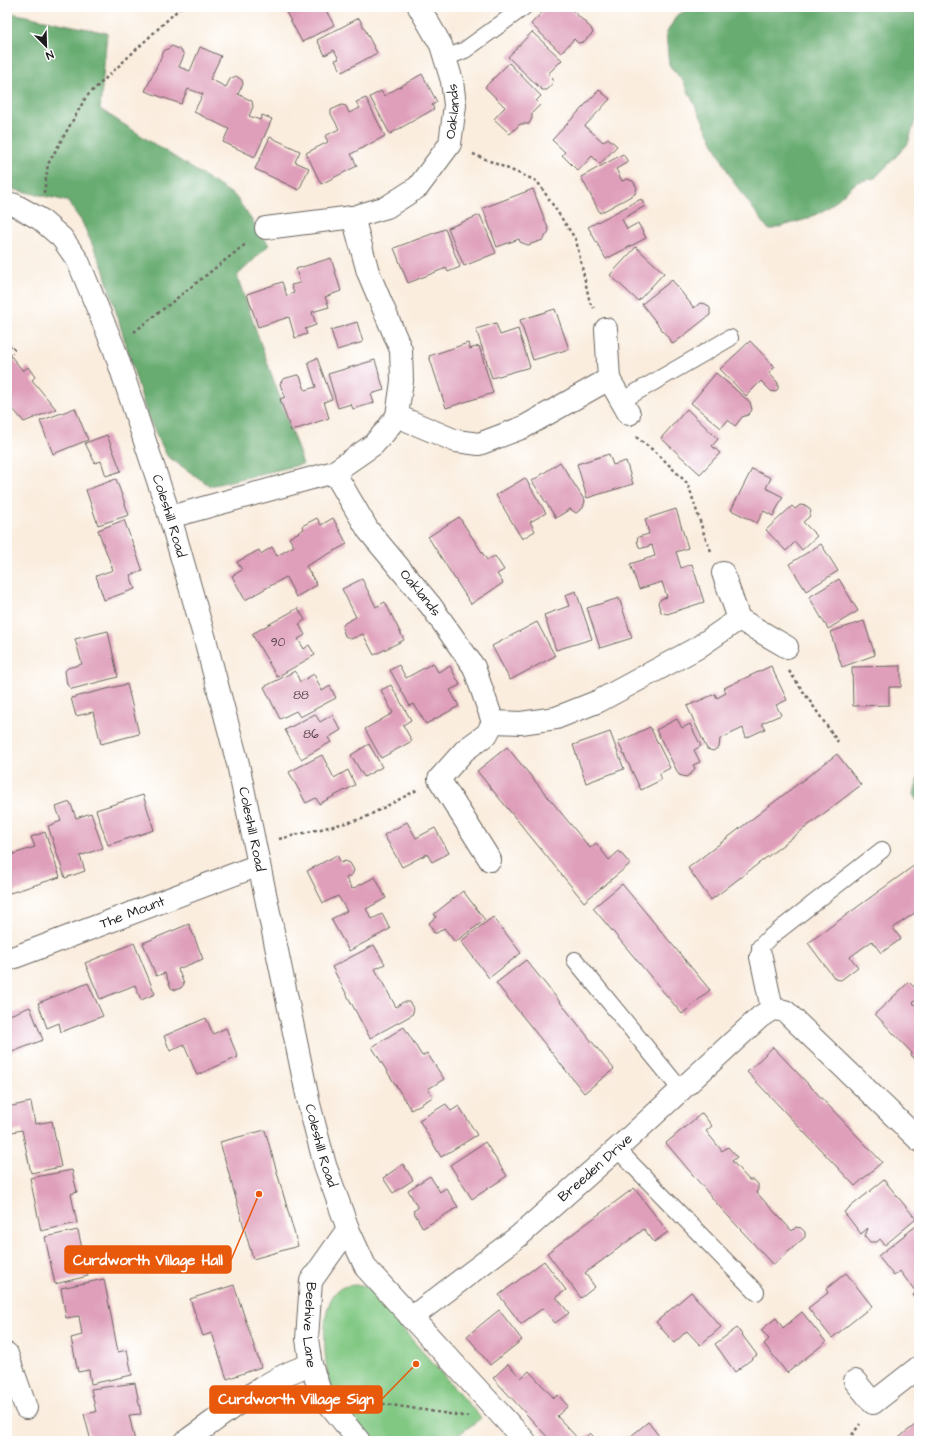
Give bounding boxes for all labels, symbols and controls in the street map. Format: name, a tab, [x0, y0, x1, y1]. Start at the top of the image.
north arrow	[26, 26, 66, 66]
text: N	[44, 46, 56, 63]
street label: Oaklands	[441, 83, 465, 140]
street label: Coleshill Road	[147, 472, 191, 560]
street label: Oaklands	[395, 565, 445, 621]
house number: 90	[271, 634, 286, 651]
house number: 88	[293, 687, 309, 704]
house number: 86	[303, 726, 319, 743]
street label: Coleshill Road	[233, 785, 270, 873]
street label: The Mount	[97, 891, 168, 934]
street label: Coleshill Road	[299, 1102, 342, 1190]
street label: Breeden Drive	[554, 1129, 638, 1207]
callout: Curdworth Village Hall	[65, 1246, 231, 1273]
text: Curdworth Village Hall	[73, 1250, 224, 1273]
street label: Beehive Lane	[297, 1281, 321, 1370]
callout: Curdworth Village Sign	[210, 1386, 382, 1413]
text: Curdworth Village Sign	[218, 1389, 374, 1412]

